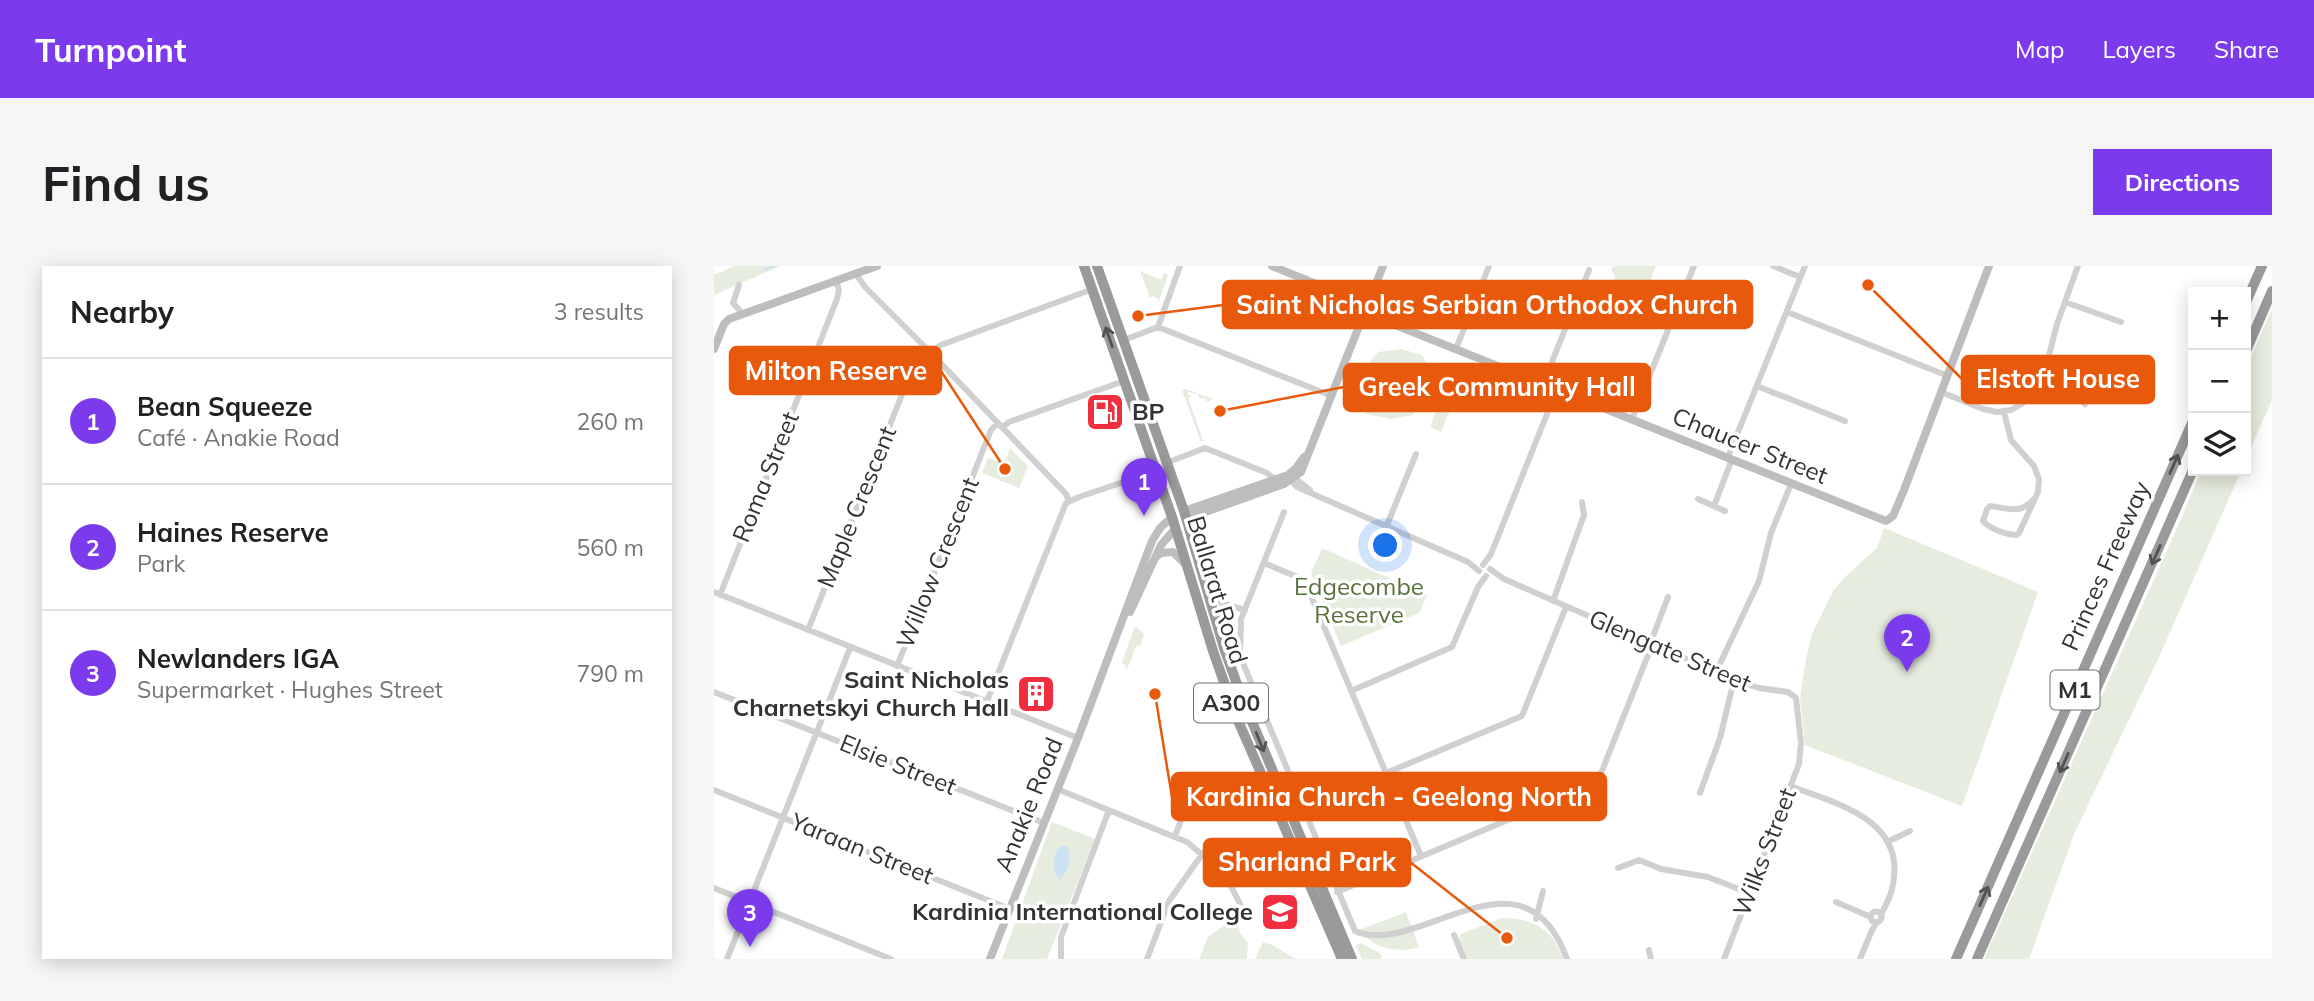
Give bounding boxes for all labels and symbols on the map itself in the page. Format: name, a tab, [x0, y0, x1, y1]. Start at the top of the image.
callout: Saint Nicholas Serbian Orthodox Church	[1223, 281, 1752, 328]
text: Saint Nicholas Serbian Orthodox Church	[1236, 288, 1738, 321]
one-way arrow	[1102, 327, 1114, 349]
callout: Milton Reserve	[730, 347, 941, 394]
text: Milton Reserve	[745, 354, 927, 387]
callout: Elstoft House	[1962, 356, 2154, 403]
text: Elstoft House	[1976, 362, 2140, 395]
callout: Greek Community Hall	[1344, 364, 1650, 411]
text: Greek Community Hall	[1358, 370, 1636, 403]
fuel station icon: BP	[1084, 391, 1126, 433]
place label: BP	[1132, 396, 1165, 426]
street label: Chaucer Street	[1668, 400, 1832, 490]
street label: Roma Street	[725, 407, 805, 546]
street label: Maple Crescent	[810, 421, 902, 592]
one-way arrow	[2168, 454, 2181, 475]
pin: 1	[1121, 458, 1167, 516]
street label: Willow Crescent	[889, 473, 985, 652]
street label: Princes Freeway	[2054, 476, 2156, 655]
street label: Ballarat Road	[1181, 512, 1255, 667]
your location	[1368, 528, 1402, 562]
one-way arrow	[2149, 543, 2162, 565]
park label: Edgecombe Reserve	[1294, 571, 1424, 629]
street label: Glengate Street	[1585, 602, 1756, 698]
pin: 2	[1884, 614, 1930, 672]
place label: Saint Nicholas Charnetskyi Church Hall	[733, 664, 1009, 722]
road number: M1	[2050, 670, 2100, 710]
building icon: Saint Nicholas Charnetskyi Church Hall	[1015, 673, 1057, 715]
road number: A300	[1194, 684, 1268, 723]
street label: Elsie Street	[836, 727, 961, 801]
one-way arrow	[1254, 731, 1267, 753]
street label: Anakie Road	[988, 733, 1069, 876]
one-way arrow	[2057, 751, 2070, 773]
callout: Kardinia Church - Geelong North	[1172, 773, 1606, 820]
text: Kardinia Church - Geelong North	[1186, 780, 1592, 813]
street label: Wilks Street	[1726, 783, 1802, 920]
street label: Yaraan Street	[786, 805, 938, 890]
callout: Sharland Park	[1204, 839, 1410, 886]
text: Sharland Park	[1218, 845, 1397, 878]
one-way arrow	[1978, 886, 1991, 908]
pin: 3	[727, 889, 773, 947]
school or university icon: Kardinia International College	[1259, 891, 1301, 933]
place label: Kardinia International College	[912, 896, 1253, 926]

